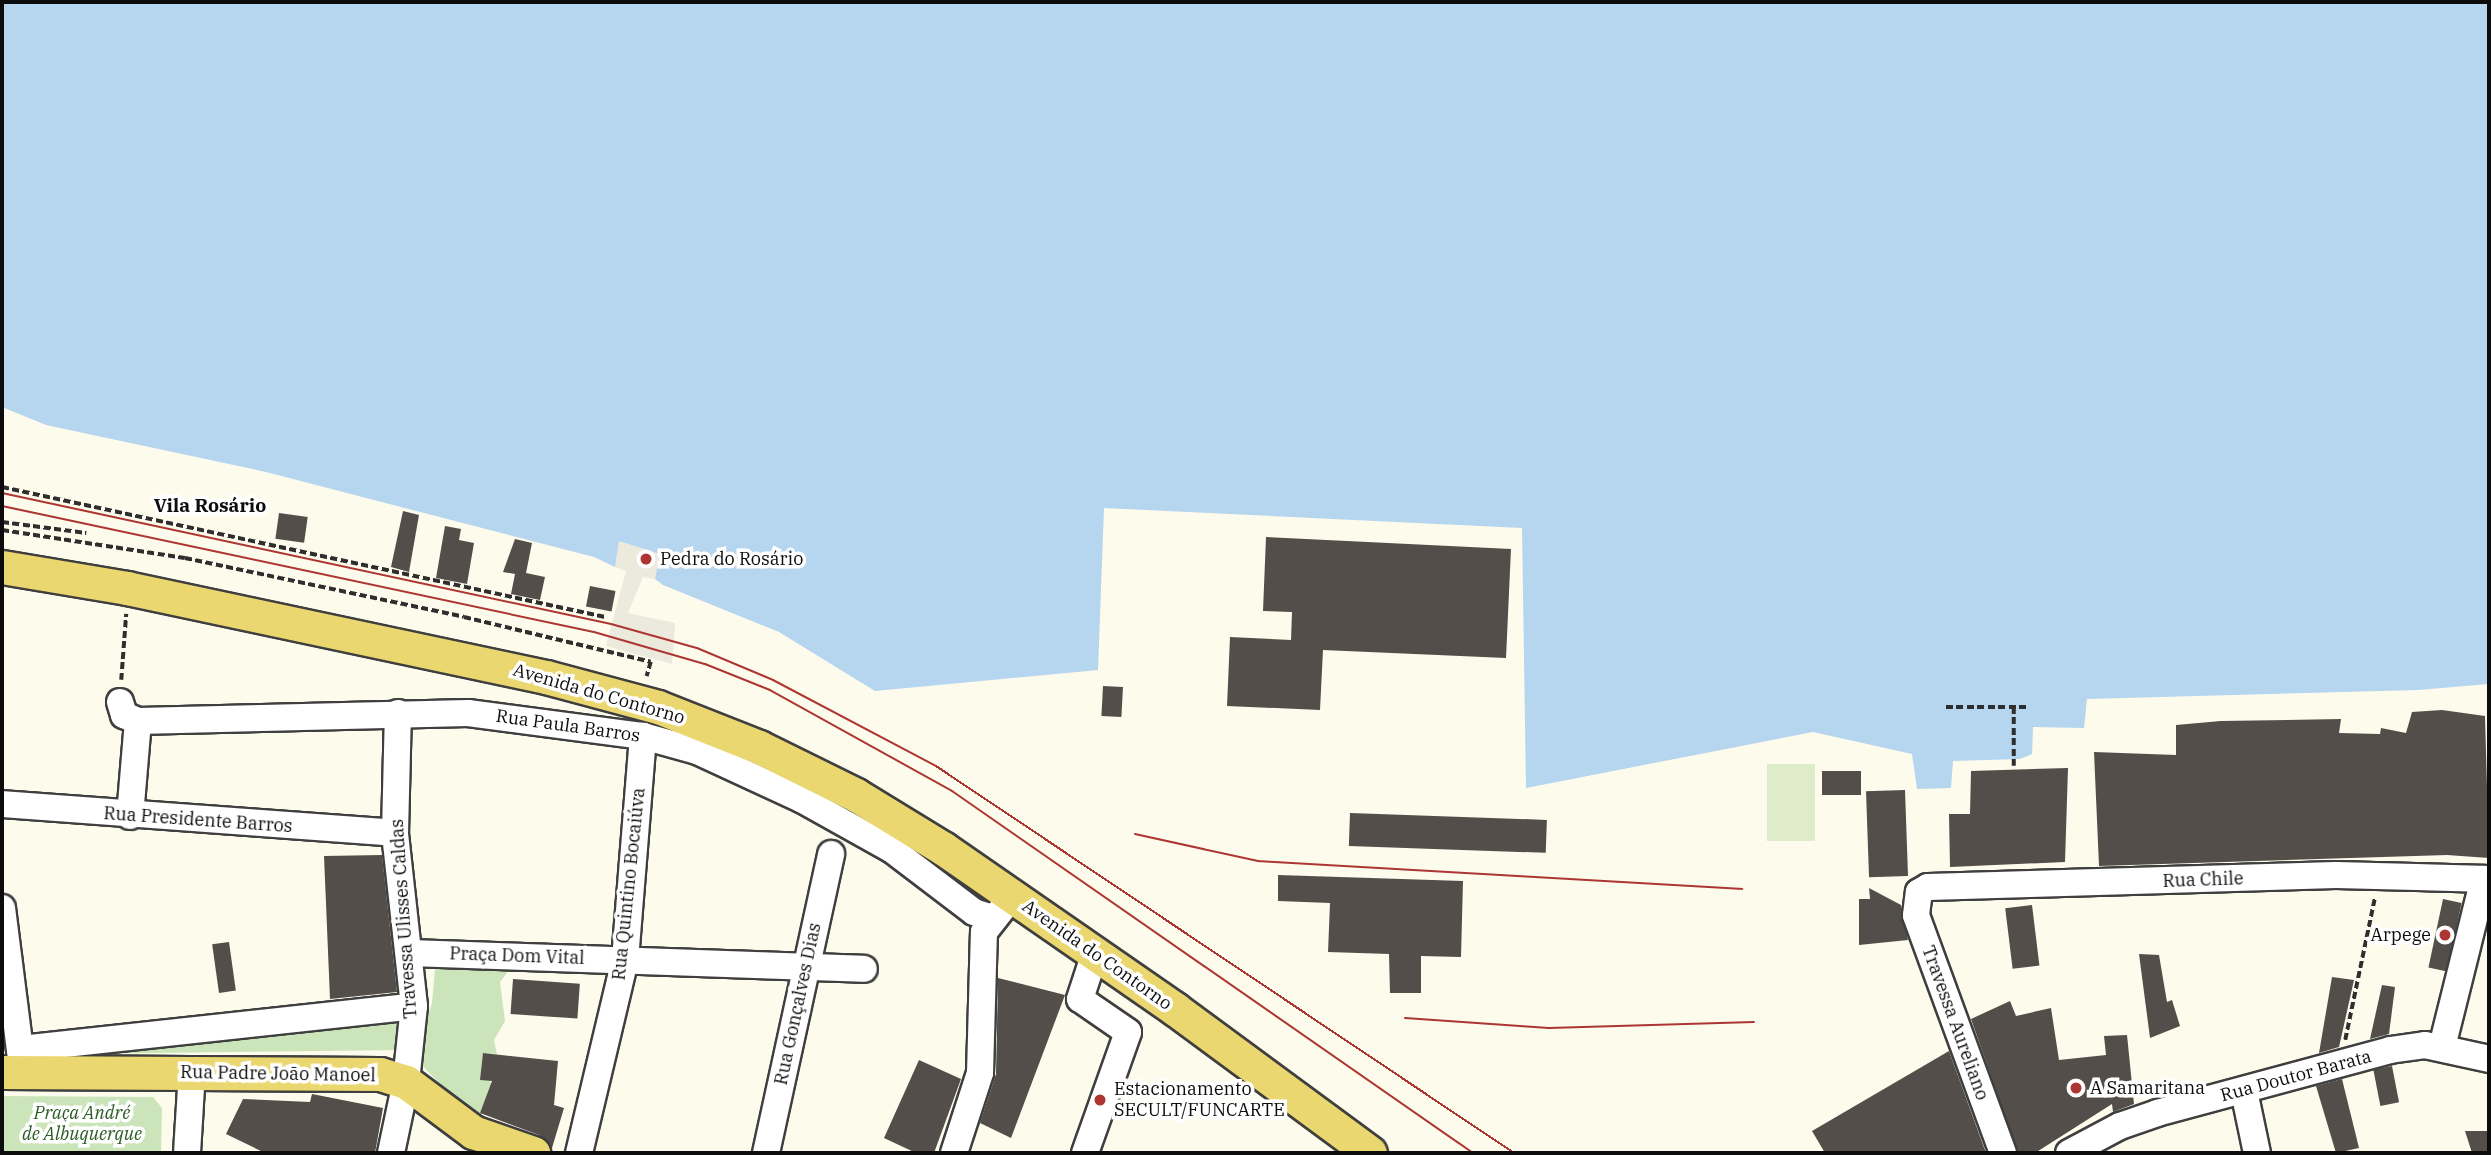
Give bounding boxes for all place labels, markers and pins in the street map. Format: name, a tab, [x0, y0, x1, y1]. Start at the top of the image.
place label: Pedra do Rosário	[660, 548, 803, 570]
marker: Pedra do Rosário	[638, 551, 654, 567]
place label: Arpege	[2370, 924, 2431, 946]
marker: Arpege	[2437, 927, 2453, 943]
place label: A Samaritana	[2090, 1077, 2205, 1099]
place label: Estacionamento SECULT/FUNCARTE	[1114, 1079, 1285, 1122]
marker: A Samaritana	[2068, 1080, 2084, 1096]
marker: Estacionamento SECULT/FUNCARTE	[1092, 1092, 1108, 1108]

